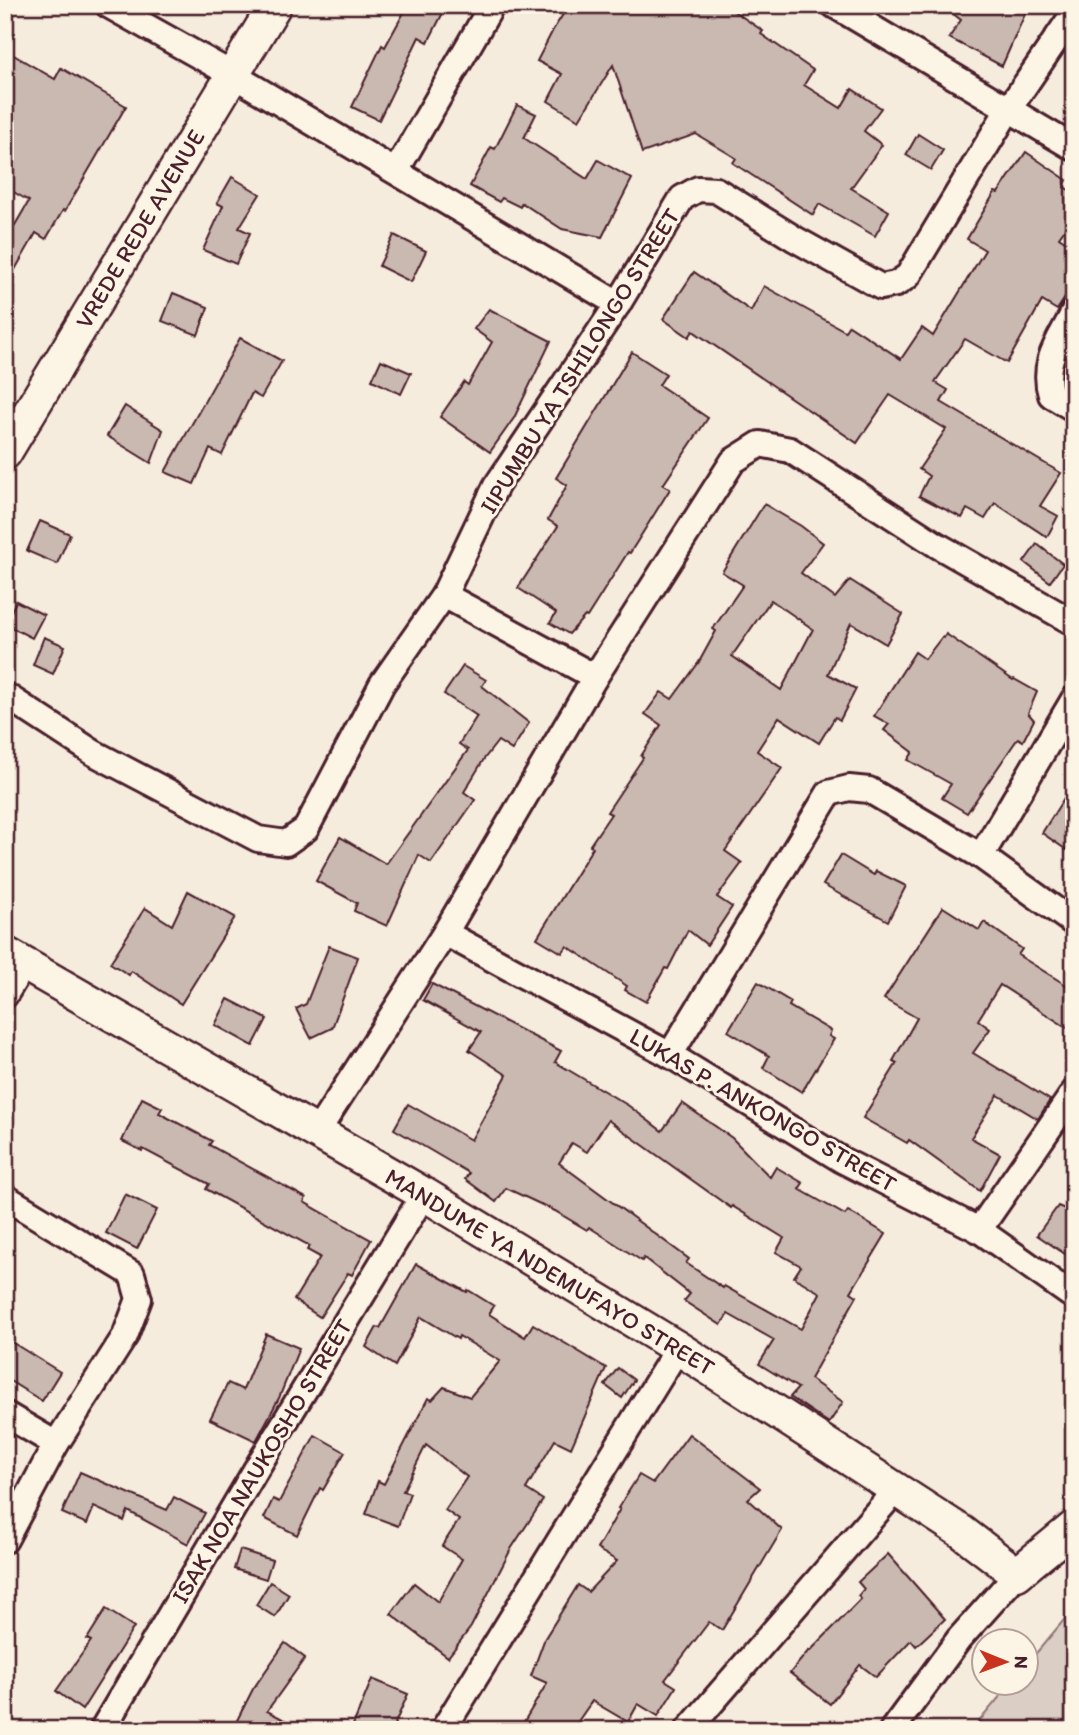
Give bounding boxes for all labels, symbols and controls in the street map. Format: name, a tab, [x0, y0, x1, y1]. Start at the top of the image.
street label: VREDE REDE AVENUE	[69, 124, 210, 333]
street label: IIPUMBU YA TSHILONGO STREET	[473, 202, 686, 519]
street label: LUKAS P. ANKONGO STREET	[625, 1021, 902, 1198]
street label: MANDUME YA NDEMUFAYO STREET	[380, 1161, 721, 1382]
street label: ISAK NOA NAUKOSHO STREET	[165, 1313, 358, 1608]
north arrow	[970, 1626, 1040, 1696]
text: N	[1010, 1656, 1033, 1669]

